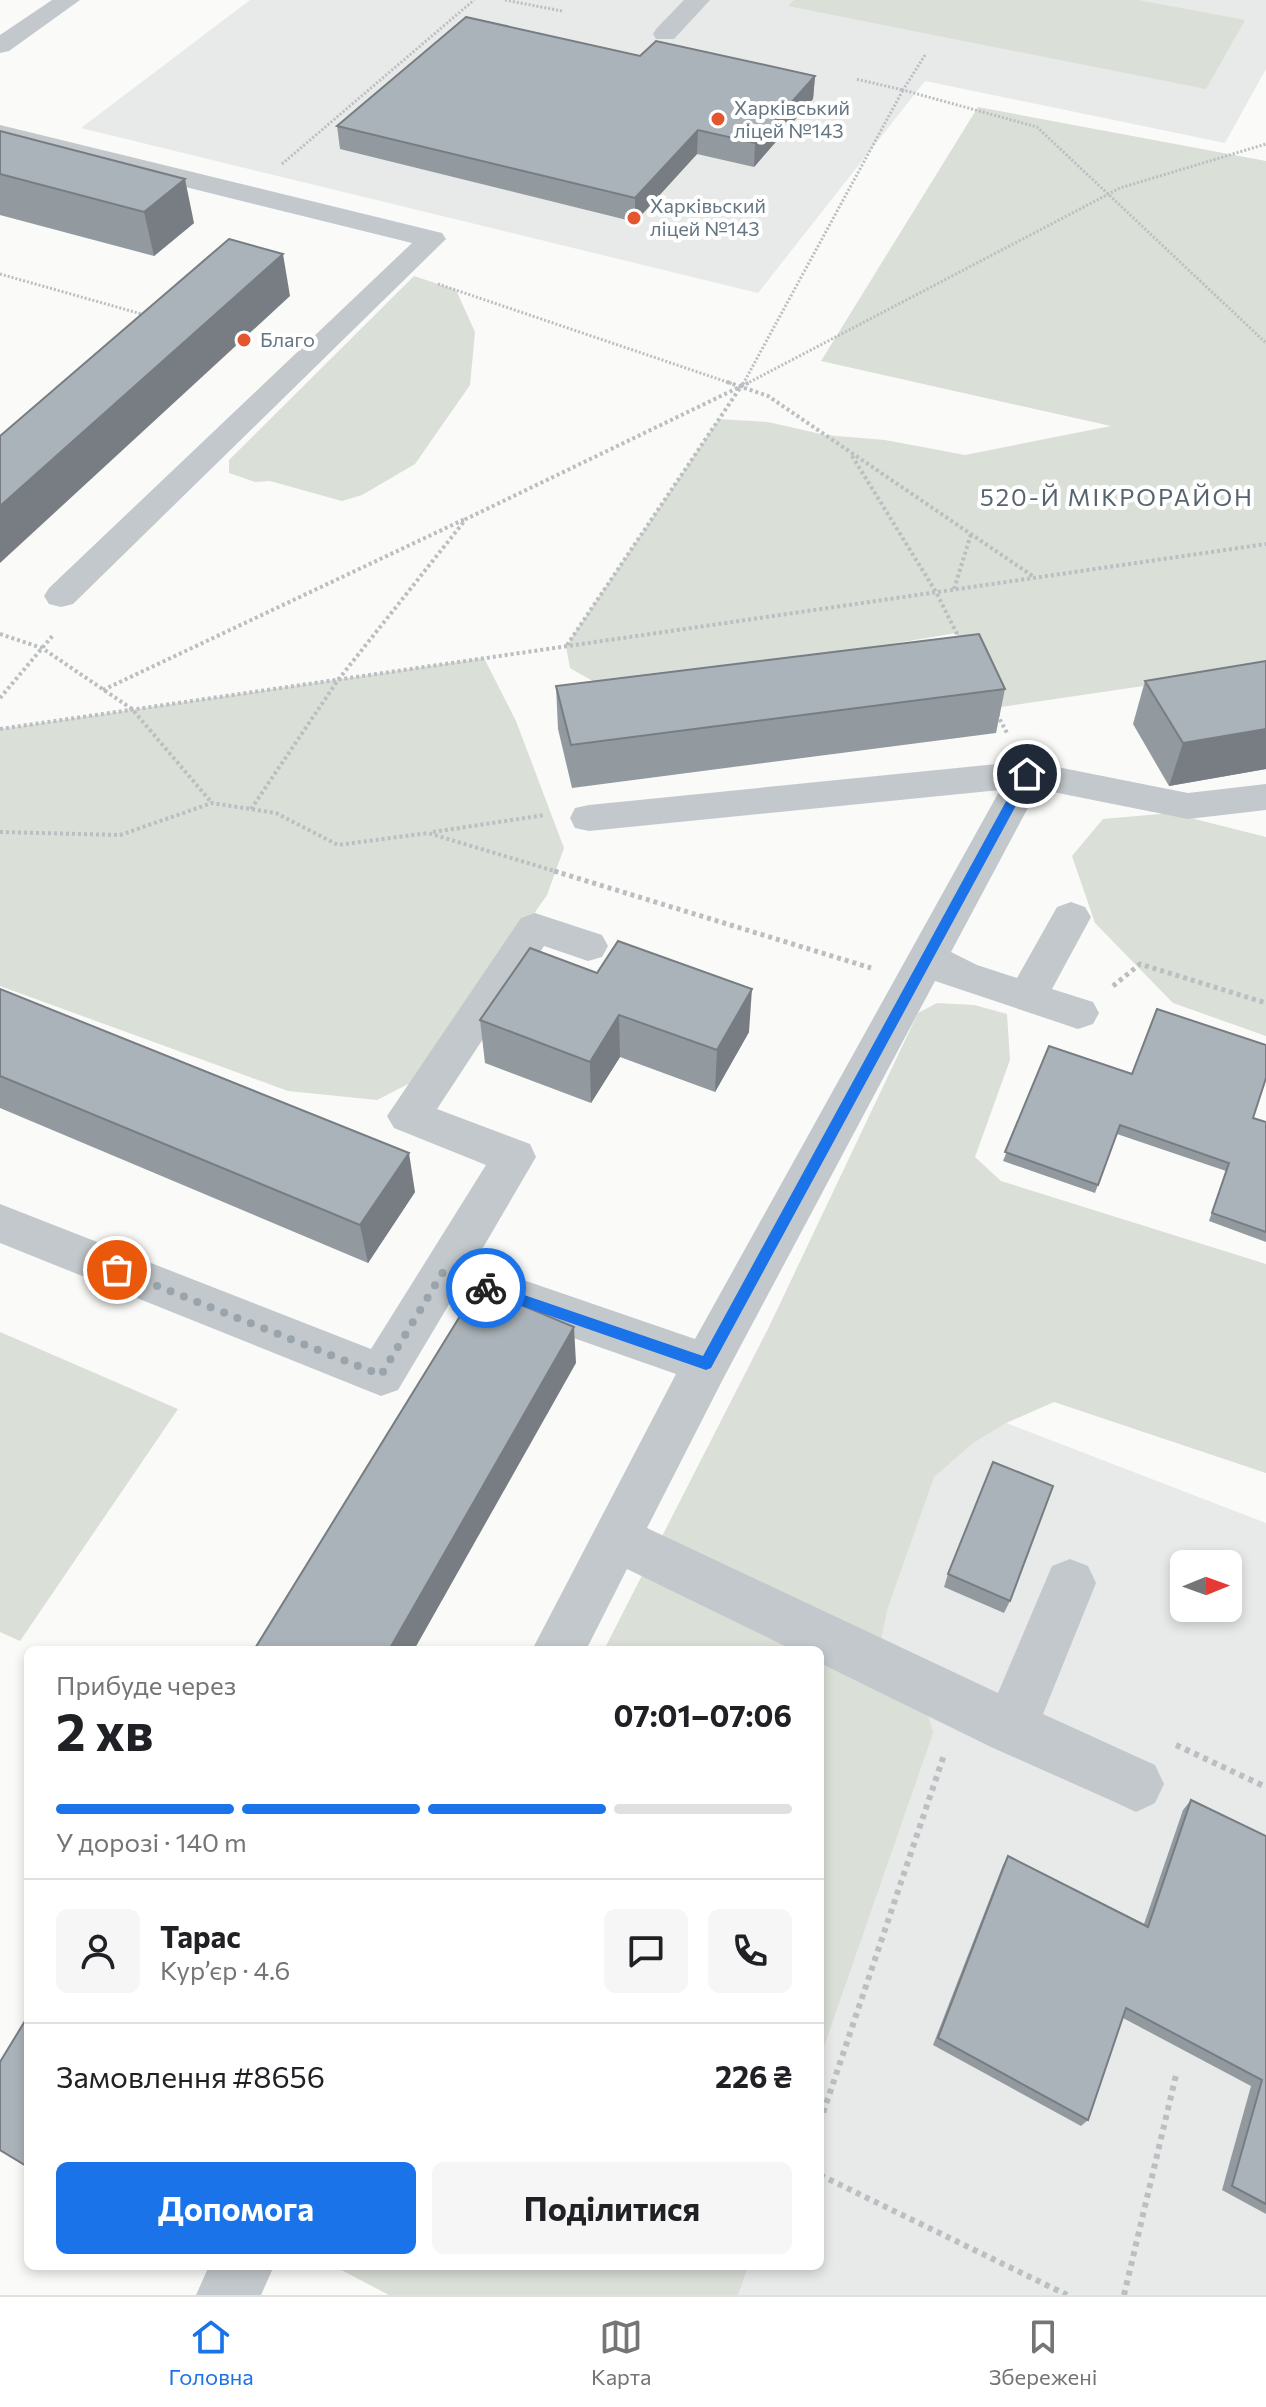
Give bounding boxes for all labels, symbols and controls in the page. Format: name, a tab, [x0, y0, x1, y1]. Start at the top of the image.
place label: Харківський ліцей №143	[734, 95, 850, 142]
marker: Харківський ліцей №143	[709, 110, 727, 128]
place label: Харківьский ліцей №143	[650, 193, 766, 240]
marker: Харківьский ліцей №143	[625, 209, 643, 227]
place label: Благо	[260, 327, 315, 351]
marker: Благо	[235, 331, 253, 349]
district label: 520-Й МІКРОРАЙОН	[980, 482, 1254, 511]
pin	[993, 740, 1061, 808]
icon: home	[1005, 752, 1049, 796]
pin	[83, 1236, 151, 1304]
icon: bag	[95, 1248, 139, 1292]
courier	[446, 1248, 526, 1328]
icon: bike	[464, 1266, 508, 1310]
north arrow	[1170, 1550, 1242, 1622]
map controls	[1170, 1550, 1242, 1622]
text: Прибуде через	[56, 1669, 236, 1700]
text: 07:01–07:06	[613, 1696, 792, 1733]
text: 2 хв	[56, 1698, 153, 1762]
text: У дорозі · 140 m	[56, 1826, 247, 1857]
button: person	[56, 1909, 140, 1993]
button: chat	[604, 1909, 688, 1993]
button: phone	[708, 1909, 792, 1993]
text: Тарас	[160, 1917, 241, 1954]
text: Кур’єр · 4.6	[160, 1954, 290, 1985]
text: Замовлення #8656	[56, 2057, 325, 2094]
text: 226 ₴	[715, 2057, 792, 2094]
button: Допомога	[56, 2162, 416, 2254]
button: Поділитися	[432, 2162, 792, 2254]
tab: Головна	[169, 2315, 254, 2390]
tab: Карта	[591, 2315, 652, 2390]
tab: Збережені	[989, 2315, 1097, 2390]

